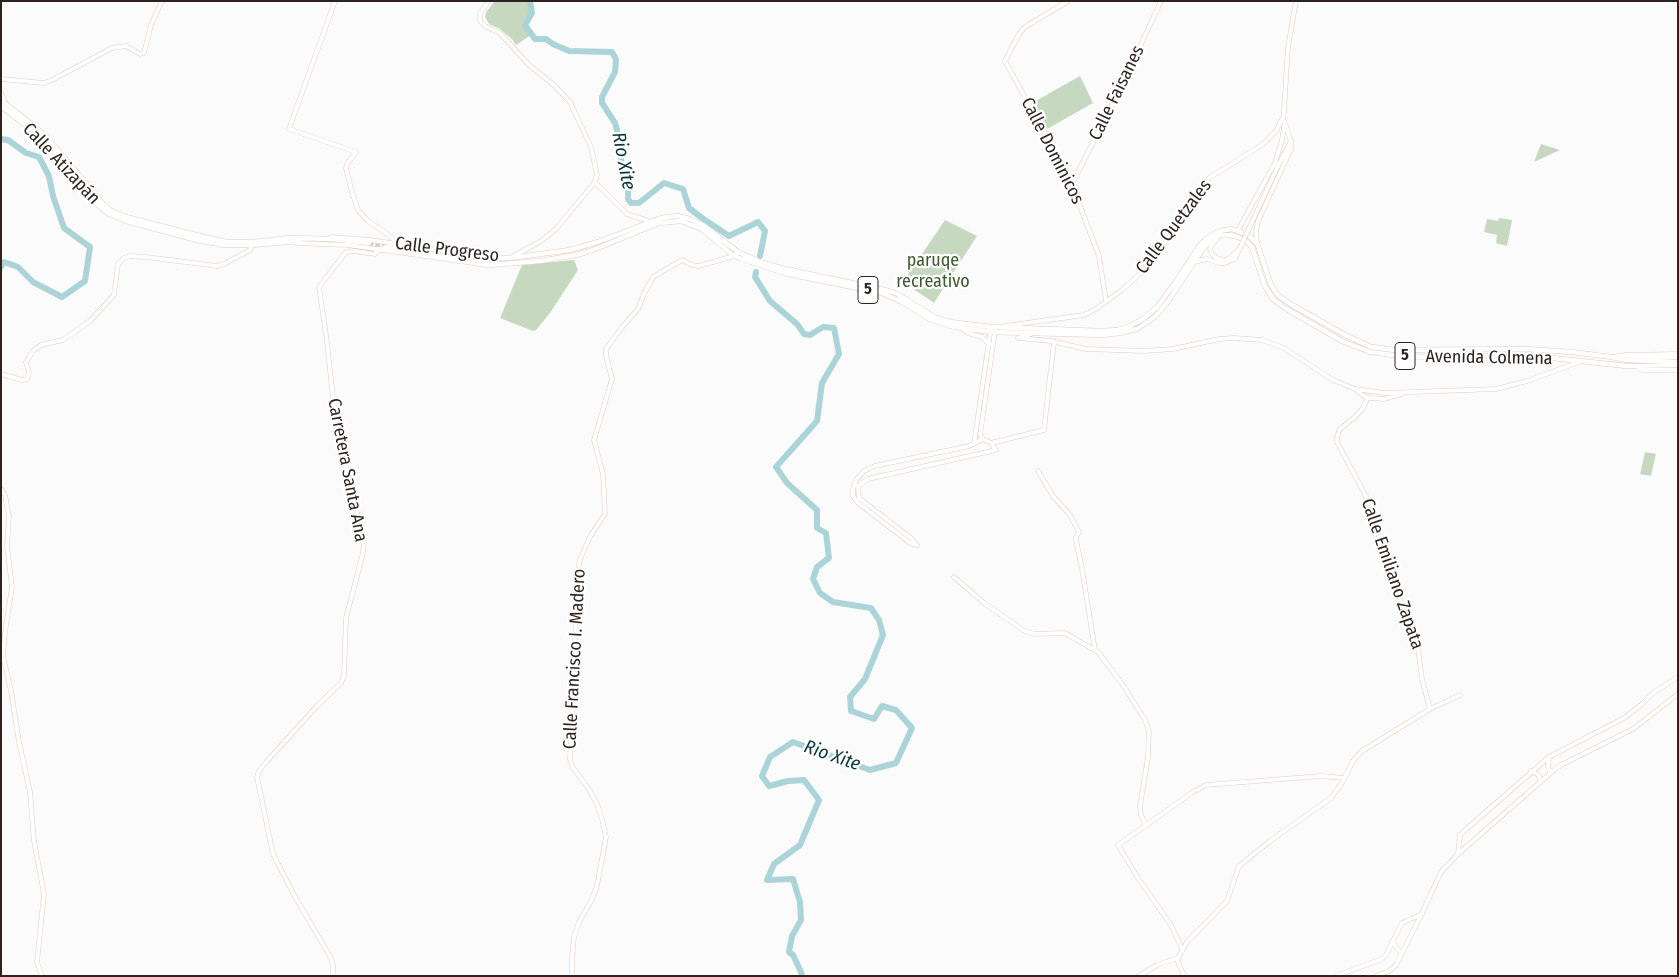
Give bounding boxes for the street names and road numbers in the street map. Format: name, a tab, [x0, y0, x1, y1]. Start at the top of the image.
street label: Calle Faisanes	[1085, 42, 1149, 144]
street label: Calle Dominicos	[1016, 94, 1088, 208]
street label: Calle Atizapán	[18, 119, 104, 209]
street label: Calle Quetzales	[1132, 176, 1216, 278]
street label: Calle Progreso	[394, 233, 500, 267]
road number: 5	[858, 276, 878, 304]
road number: 5	[1395, 342, 1415, 370]
street label: Avenida Colmena	[1425, 346, 1553, 370]
street label: Carretera Santa Ana	[322, 396, 372, 544]
street label: Calle Emiliano Zapata	[1356, 496, 1428, 652]
street label: Calle Francisco I. Madero	[559, 568, 591, 750]

